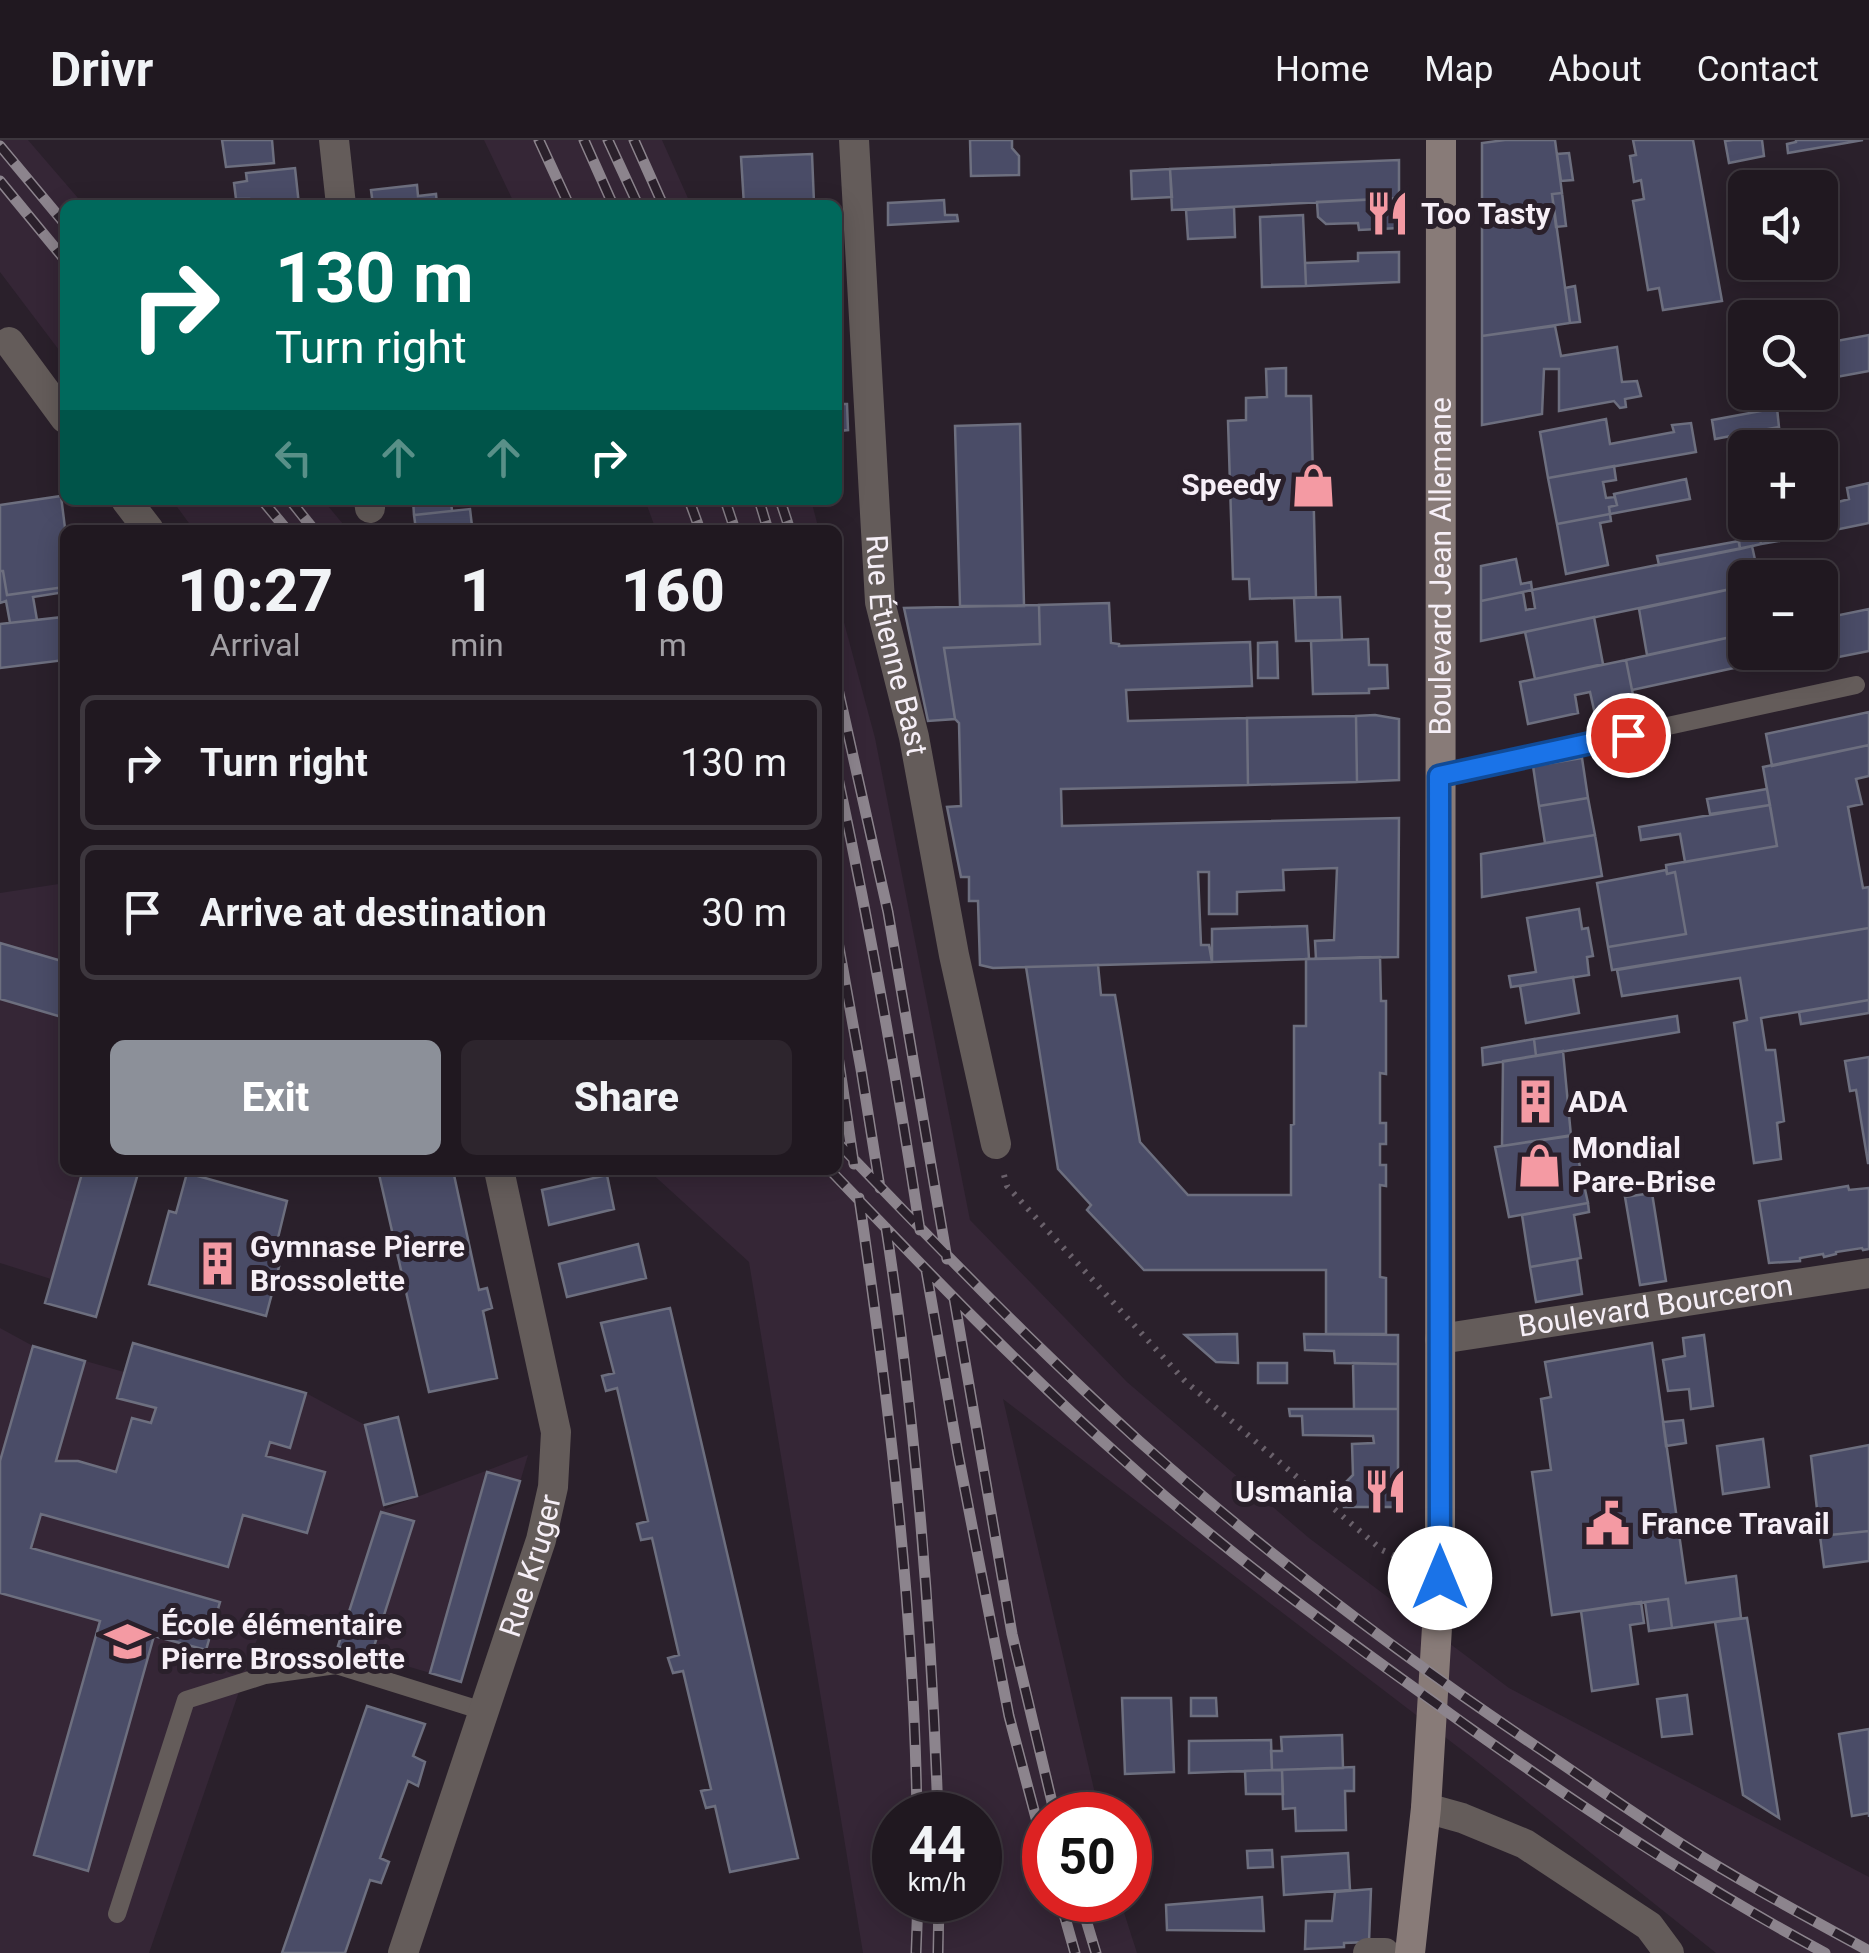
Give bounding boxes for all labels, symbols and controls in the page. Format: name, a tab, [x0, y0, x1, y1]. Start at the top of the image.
text: Drivr	[50, 41, 153, 98]
text: Home	[1275, 49, 1369, 90]
text: Map	[1424, 49, 1493, 90]
text: About	[1548, 49, 1642, 90]
text: Contact	[1697, 49, 1819, 90]
map controls	[1728, 170, 1838, 670]
button: sound	[1728, 170, 1838, 280]
restaurant icon: Too Tasty	[1364, 190, 1412, 238]
place label: Too Tasty	[1421, 196, 1552, 231]
text: 130 m	[275, 237, 474, 319]
icon: right	[110, 240, 240, 370]
button: search	[1728, 300, 1838, 410]
text: Turn right	[275, 321, 467, 374]
street label: Boulevard Jean Allemane	[1423, 397, 1458, 735]
icon: left	[266, 430, 321, 485]
icon: ahead	[371, 430, 426, 485]
icon: ahead	[476, 430, 531, 485]
icon: right	[581, 430, 636, 485]
button: +	[1728, 430, 1838, 540]
shop icon: Speedy	[1290, 461, 1338, 509]
place label: Speedy	[1181, 467, 1282, 502]
street label: Rue Étienne Bast	[859, 534, 935, 759]
text: 10:27	[177, 555, 333, 626]
text: 1	[460, 555, 494, 626]
text: 160	[621, 555, 725, 626]
button: −	[1728, 560, 1838, 670]
text: Arrival	[210, 626, 301, 664]
text: min	[450, 626, 504, 664]
text: m	[659, 626, 687, 664]
pin	[1586, 693, 1671, 778]
icon: arrive	[1601, 708, 1656, 763]
icon: right	[115, 735, 170, 790]
text: Turn right	[200, 741, 368, 785]
text: 130 m	[680, 741, 787, 785]
icon: arrive	[115, 885, 170, 940]
text: Arrive at destination	[200, 891, 547, 935]
text: 30 m	[702, 891, 787, 935]
button: Exit	[110, 1040, 441, 1155]
button: Share	[461, 1040, 792, 1155]
building icon: ADA	[1511, 1078, 1559, 1126]
place label: ADA	[1568, 1084, 1628, 1119]
place label: Mondial Pare-Brise	[1572, 1130, 1716, 1199]
shop icon: Mondial Pare-Brise	[1515, 1141, 1563, 1189]
place label: Gymnase Pierre Brossolette	[250, 1229, 465, 1298]
building icon: Gymnase Pierre Brossolette	[193, 1240, 241, 1288]
street label: Boulevard Bourceron	[1515, 1267, 1795, 1344]
restaurant icon: Usmania	[1362, 1468, 1410, 1516]
place label: Usmania	[1235, 1474, 1353, 1509]
street label: Rue Kruger	[492, 1491, 568, 1641]
public building icon: France Travail	[1584, 1500, 1632, 1548]
place label: France Travail	[1641, 1506, 1830, 1541]
position arrow	[1388, 1526, 1492, 1630]
place label: École élémentaire Pierre Brossolette	[161, 1607, 405, 1676]
school or university icon: École élémentaire Pierre Brossolette	[104, 1618, 152, 1666]
speed limit sign: 50	[1022, 1792, 1152, 1922]
text: 44	[908, 1816, 966, 1874]
text: km/h	[908, 1868, 966, 1897]

